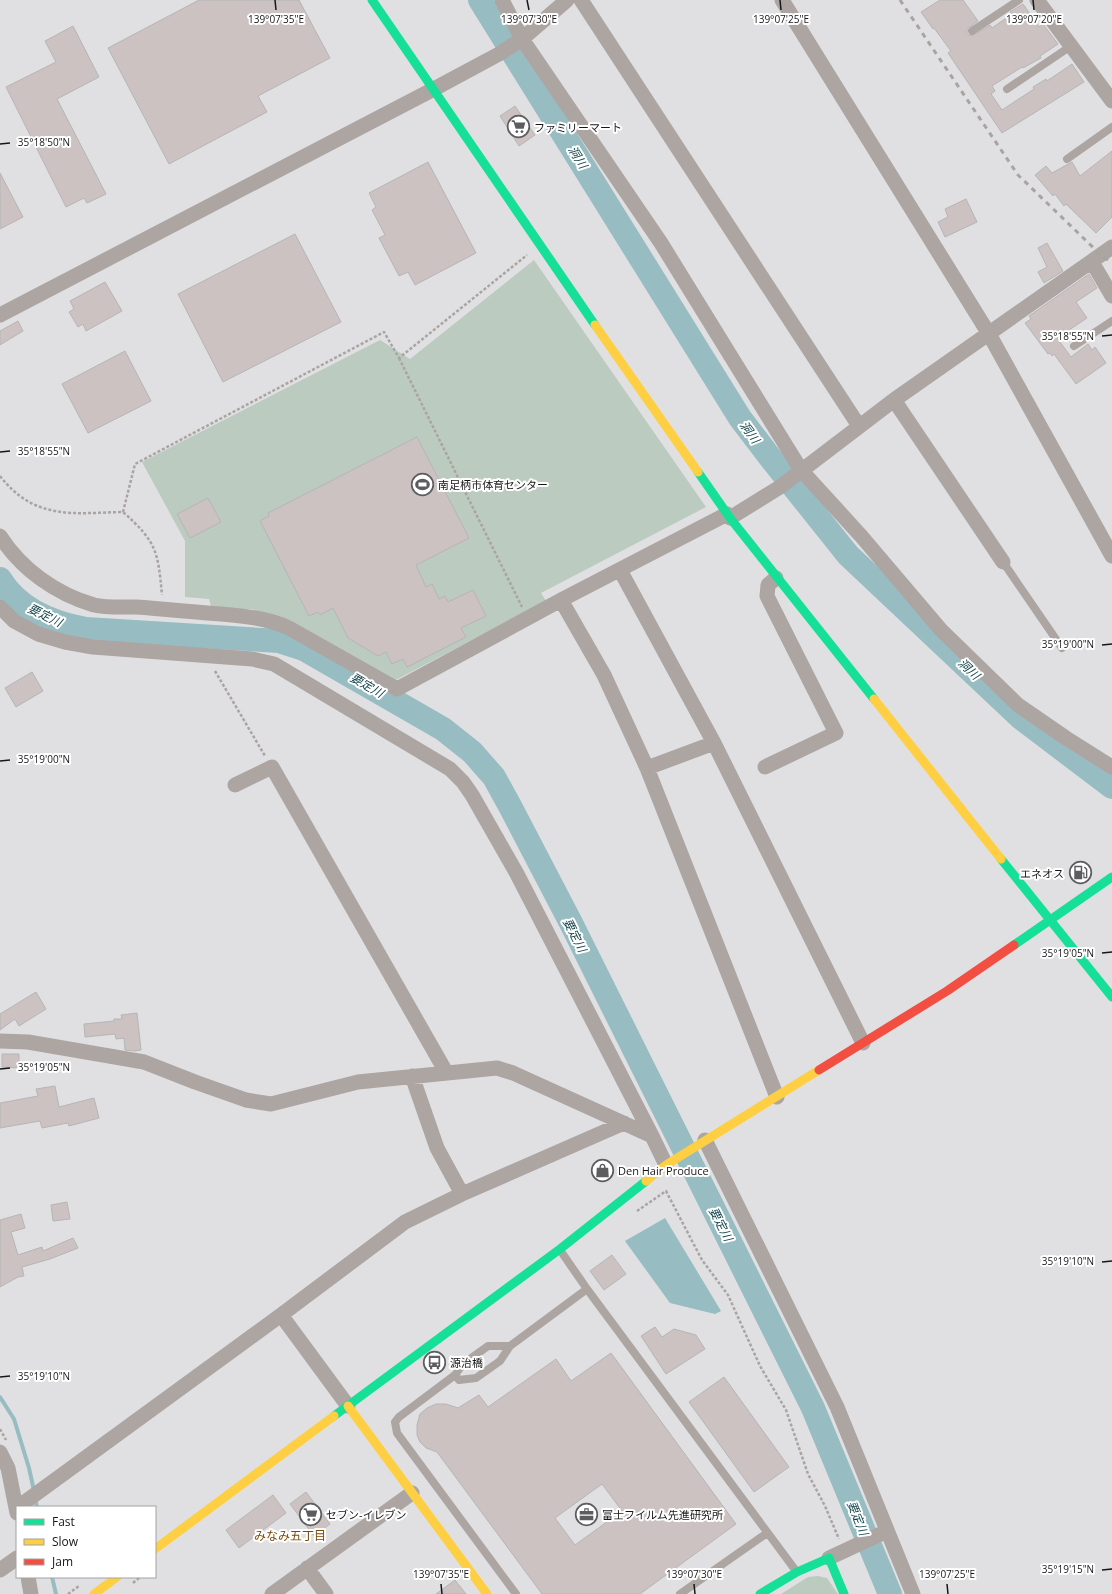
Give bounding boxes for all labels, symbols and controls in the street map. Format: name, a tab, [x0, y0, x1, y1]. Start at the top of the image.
text: 139°07'35"E	[248, 12, 304, 26]
text: 139°07'30"E	[501, 12, 557, 26]
text: 139°07'25"E	[753, 12, 809, 26]
text: 139°07'20"E	[1006, 12, 1062, 26]
supermarket icon: ファミリーマート	[505, 114, 531, 140]
place label: ファミリーマート	[534, 120, 622, 135]
text: 35°18'50"N	[18, 135, 70, 149]
water label: 洞川	[564, 142, 593, 173]
text: 35°18'55"N	[1042, 329, 1094, 343]
water label: 洞川	[736, 417, 765, 448]
text: 35°18'55"N	[18, 444, 70, 458]
sports icon: 南足柄市体育センター	[409, 471, 435, 497]
place label: 南足柄市体育センター	[438, 477, 548, 492]
water label: 要定川	[25, 599, 67, 631]
text: 35°19'00"N	[1042, 637, 1094, 651]
water label: 洞川	[954, 655, 985, 685]
water label: 要定川	[347, 669, 389, 702]
text: 35°19'00"N	[18, 752, 70, 766]
fuel station icon: エネオス	[1067, 860, 1093, 886]
place label: エネオス	[1020, 866, 1064, 881]
water label: 要定川	[559, 915, 592, 957]
text: 35°19'05"N	[1042, 946, 1094, 960]
text: 35°19'05"N	[18, 1060, 70, 1074]
shop icon: Den Hair Produce	[590, 1157, 616, 1183]
place label: Den Hair Produce	[618, 1163, 709, 1178]
water label: 要定川	[705, 1204, 738, 1246]
text: 35°19'10"N	[1042, 1254, 1094, 1268]
bus stop icon: 源治橋	[422, 1349, 448, 1375]
place label: 源治橋	[450, 1355, 483, 1370]
text: 35°19'10"N	[18, 1369, 70, 1383]
water label: 要定川	[843, 1498, 873, 1540]
supermarket icon: セブン-イレブン	[297, 1501, 323, 1527]
office icon: 富士フイルム先進研究所	[574, 1501, 600, 1527]
legend	[16, 1506, 156, 1578]
place label: セブン-イレブン	[326, 1507, 407, 1522]
place label: 富士フイルム先進研究所	[602, 1507, 724, 1522]
text: Fast	[52, 1513, 75, 1530]
district label: みなみ五丁目	[254, 1527, 326, 1544]
text: Slow	[52, 1533, 79, 1550]
text: Jam	[51, 1553, 73, 1570]
text: 35°19'15"N	[1042, 1562, 1094, 1576]
text: 139°07'35"E	[413, 1567, 469, 1581]
text: 139°07'30"E	[666, 1567, 722, 1581]
text: 139°07'25"E	[919, 1567, 975, 1581]

